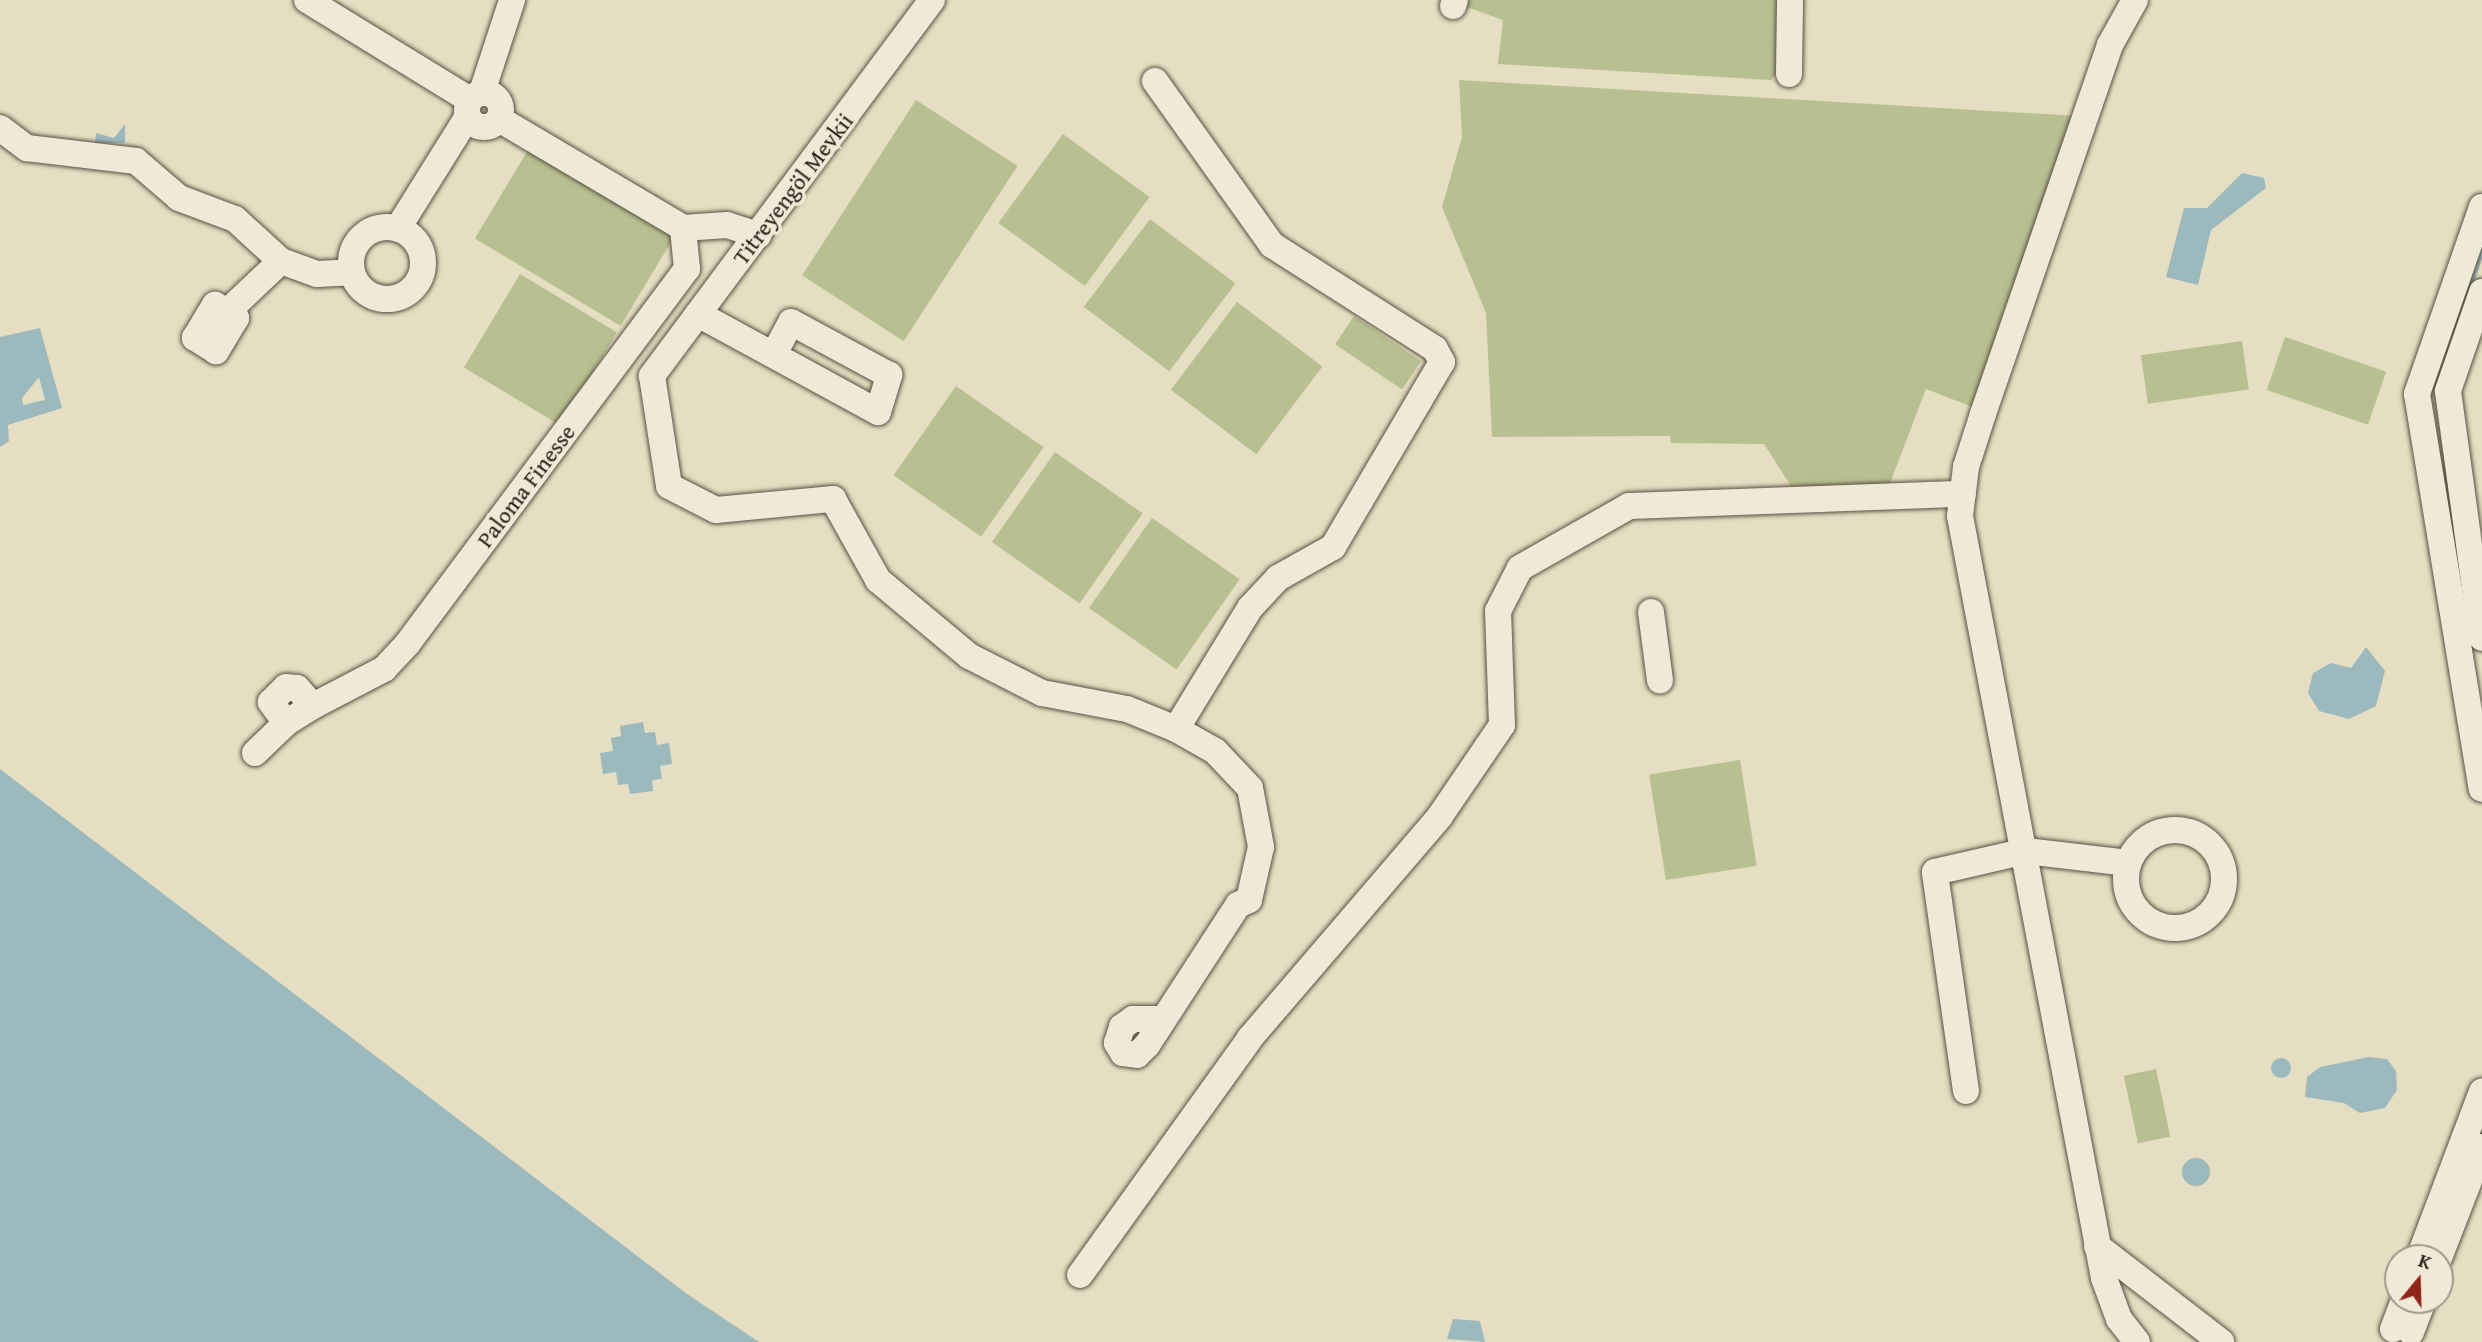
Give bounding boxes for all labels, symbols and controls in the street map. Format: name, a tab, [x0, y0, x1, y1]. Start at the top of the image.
street label: Titreyengöl Mevkii	[727, 108, 859, 270]
street label: Paloma Finesse	[471, 419, 581, 553]
north arrow	[2384, 1244, 2454, 1314]
text: K	[2415, 1246, 2435, 1276]

